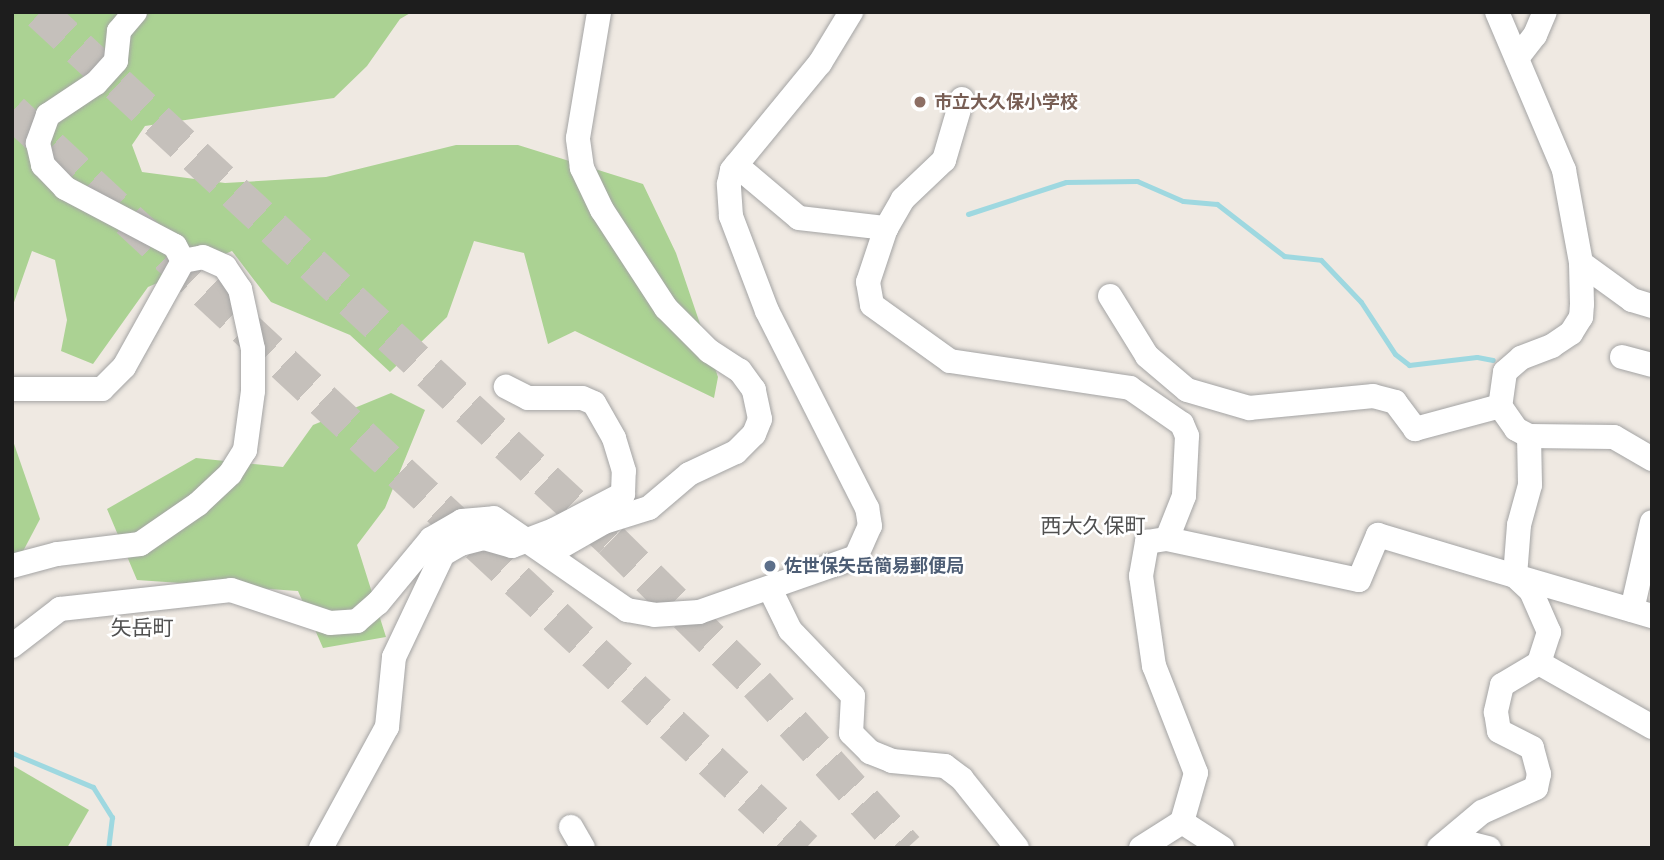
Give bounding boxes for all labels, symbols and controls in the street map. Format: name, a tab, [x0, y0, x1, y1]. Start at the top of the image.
place label: 市立大久保小学校	[934, 91, 1078, 113]
marker: 市立大久保小学校	[912, 94, 928, 110]
district label: 西大久保町	[1041, 512, 1145, 538]
place label: 佐世保矢岳簡易郵便局	[784, 555, 964, 577]
marker: 佐世保矢岳簡易郵便局	[762, 558, 778, 574]
district label: 矢岳町	[111, 614, 173, 640]

